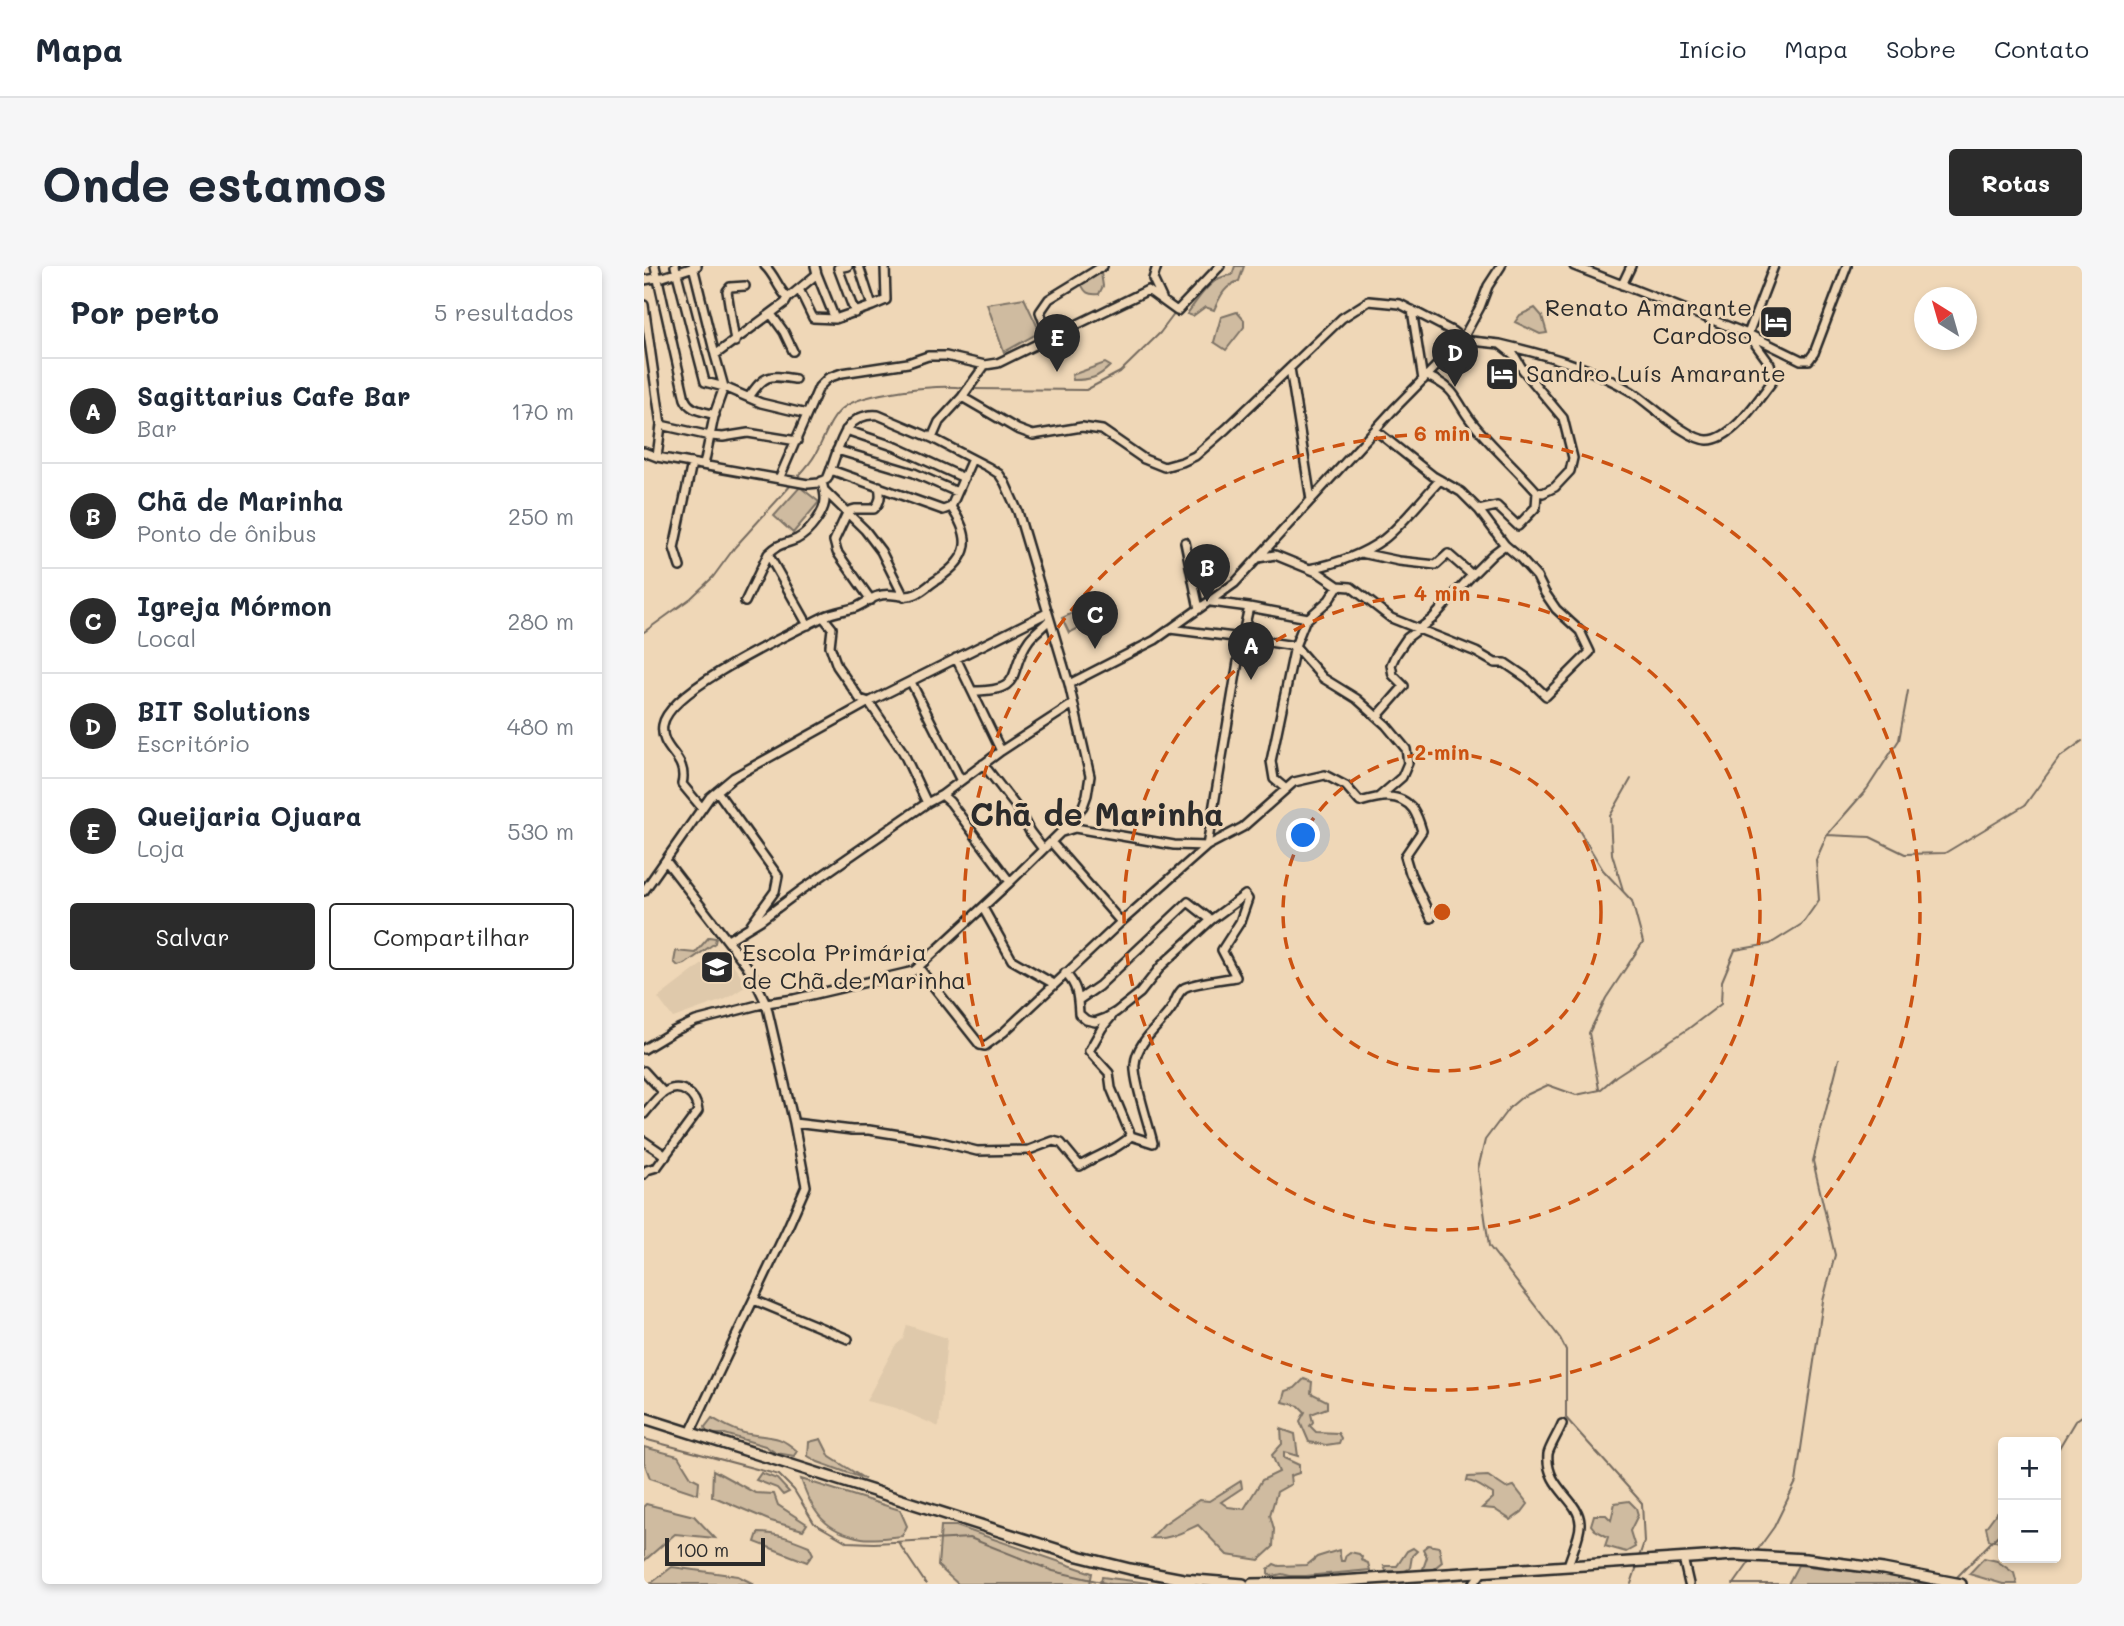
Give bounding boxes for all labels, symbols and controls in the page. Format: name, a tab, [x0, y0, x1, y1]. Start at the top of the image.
text: Mapa	[35, 27, 123, 70]
text: Início	[1679, 33, 1746, 64]
text: Mapa	[1784, 33, 1848, 64]
text: Sobre	[1886, 33, 1956, 64]
text: Contato	[1994, 33, 2089, 64]
button: Rotas	[1949, 149, 2082, 216]
text: Onde estamos	[42, 151, 387, 214]
north arrow	[1914, 287, 1977, 350]
place label: Renato Amarante Cardoso	[1545, 291, 1752, 350]
text: Por perto	[70, 292, 219, 332]
text: 5 resultados	[434, 297, 574, 327]
hotel icon: Renato Amarante Cardoso	[1757, 303, 1795, 341]
pin: E	[1034, 314, 1080, 372]
pin: D	[1432, 329, 1478, 387]
hotel icon: Sandro Luís Amarante	[1483, 355, 1521, 393]
place label: Sandro Luís Amarante	[1526, 357, 1786, 388]
text: Sagittarius Cafe Bar	[137, 379, 411, 413]
text: A	[85, 396, 101, 426]
text: 170 m	[511, 396, 574, 426]
text: Bar	[137, 413, 177, 443]
text: 6 min	[1414, 419, 1470, 446]
text: Chã de Marinha	[137, 484, 343, 518]
text: B	[85, 501, 101, 531]
text: 250 m	[508, 501, 574, 531]
text: Ponto de ônibus	[137, 518, 317, 548]
pin: B	[1184, 544, 1230, 602]
text: 4 min	[1414, 579, 1470, 606]
text: Igreja Mórmon	[137, 589, 332, 623]
pin: C	[1072, 591, 1118, 649]
text: C	[84, 606, 102, 636]
text: 280 m	[507, 606, 574, 636]
pin: A	[1228, 622, 1274, 680]
text: Local	[137, 623, 196, 653]
text: BIT Solutions	[137, 694, 311, 728]
text: D	[85, 711, 101, 741]
text: 480 m	[507, 711, 574, 741]
text: Escritório	[137, 728, 249, 758]
text: 2 min	[1414, 738, 1470, 765]
district label: Chã de Marinha	[970, 792, 1224, 834]
text: Queijaria Ojuara	[137, 799, 362, 833]
text: E	[86, 816, 100, 846]
text: 530 m	[507, 816, 574, 846]
your location	[1286, 818, 1320, 852]
text: Loja	[137, 833, 185, 863]
centre of rings	[1430, 900, 1454, 924]
button: Salvar	[70, 903, 315, 970]
button: Compartilhar	[329, 903, 574, 970]
place label: Escola Primária de Chã de Marinha	[742, 936, 966, 995]
school or university icon: Escola Primária de Chã de Marinha	[698, 948, 736, 986]
map controls	[1998, 1437, 2061, 1563]
button: +	[1998, 1437, 2061, 1500]
button: −	[1998, 1500, 2061, 1563]
scale bar	[665, 1535, 765, 1567]
text: 100 m	[676, 1537, 729, 1562]

